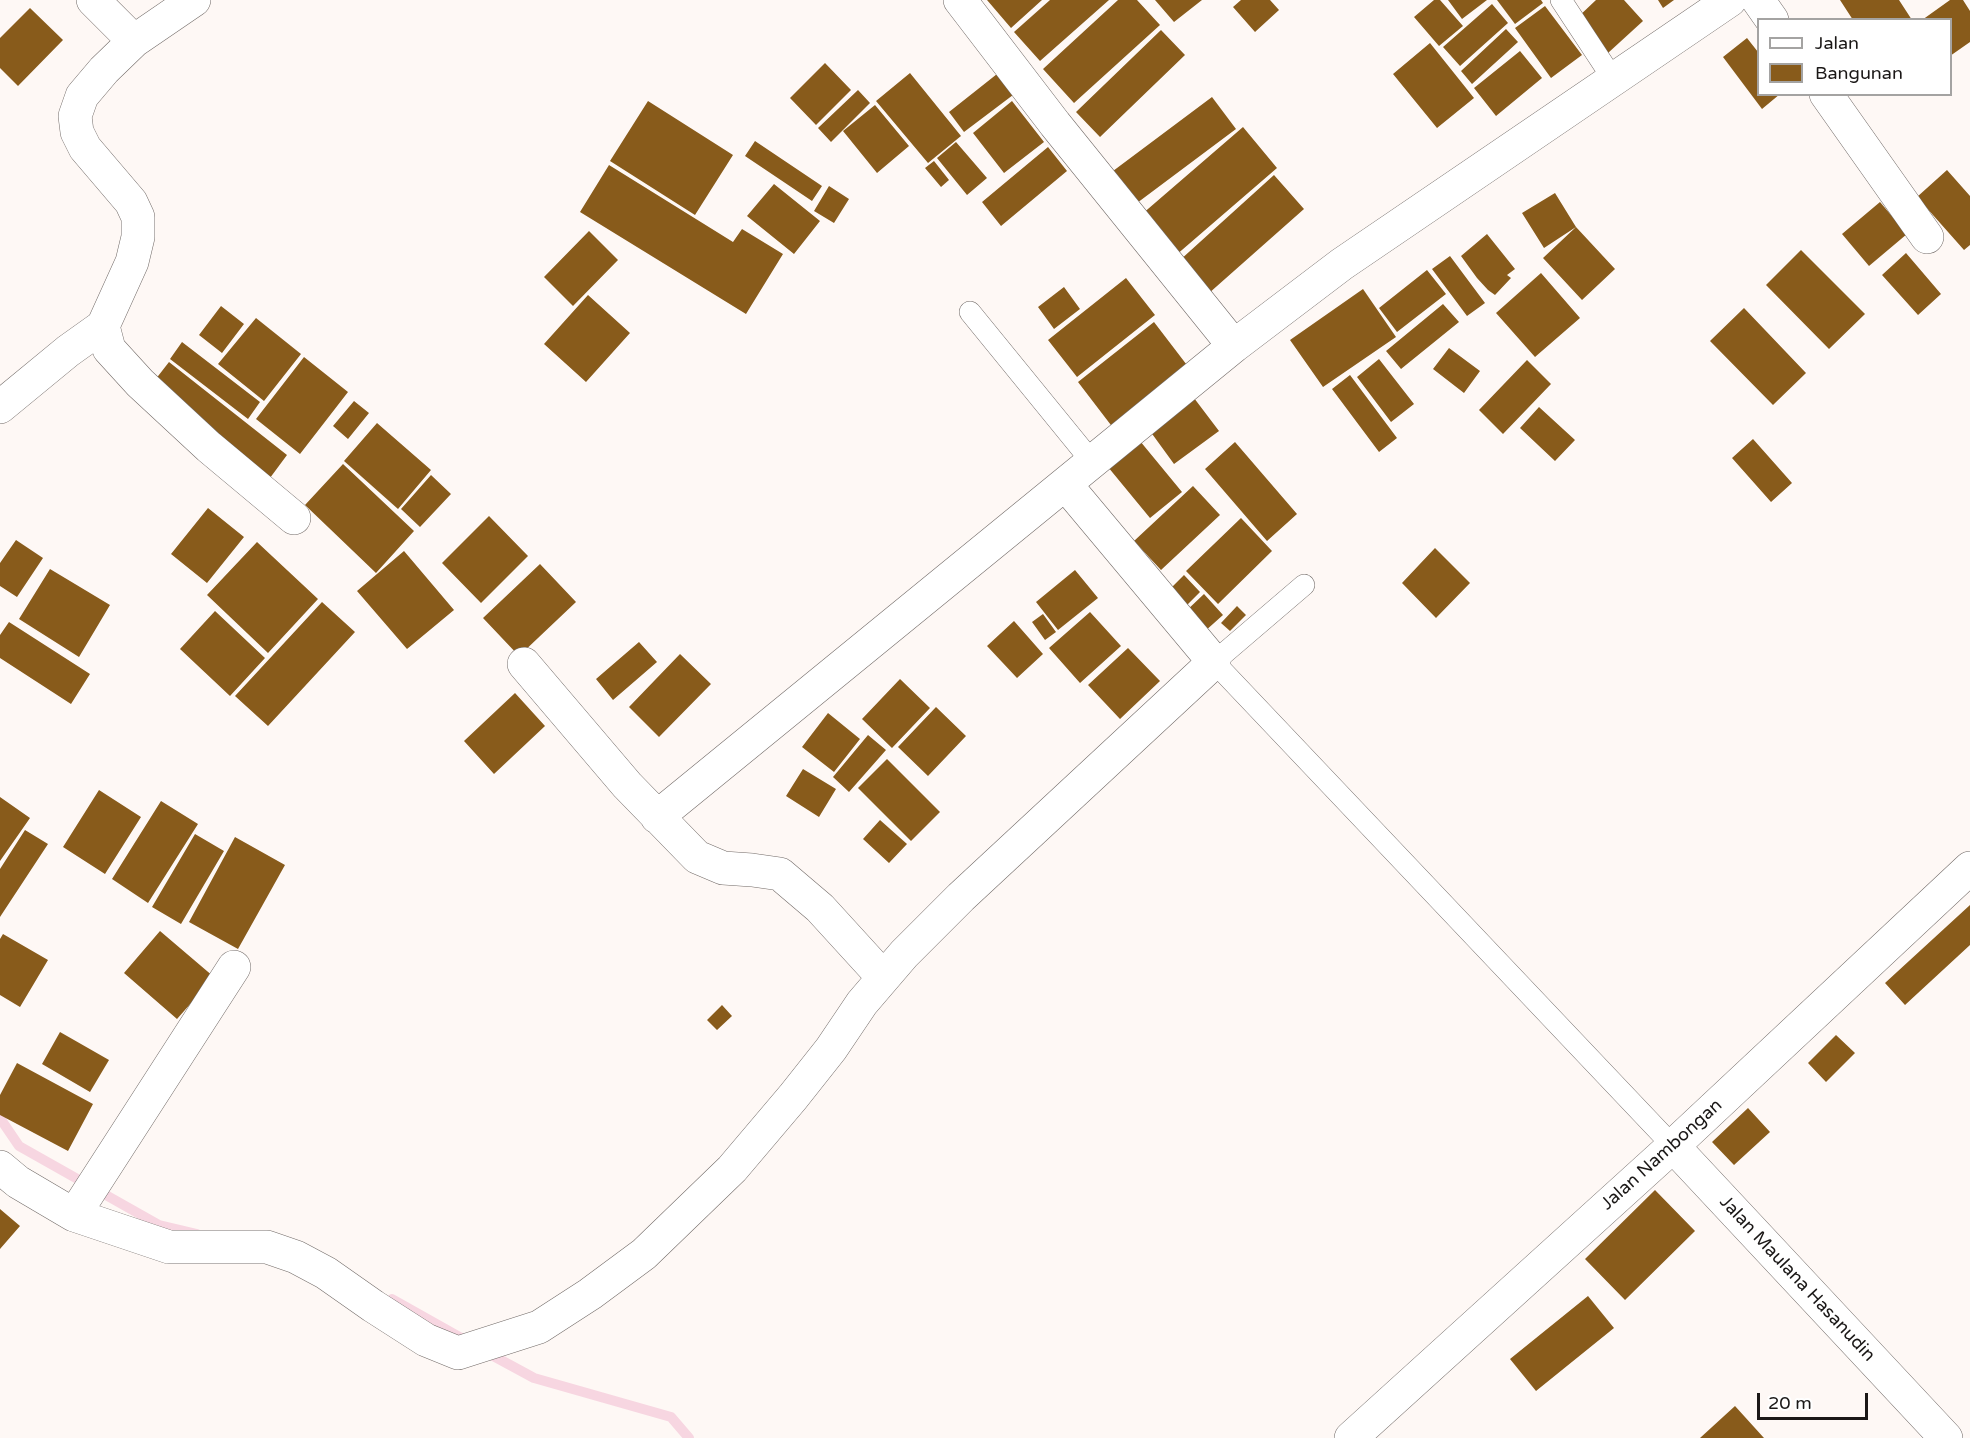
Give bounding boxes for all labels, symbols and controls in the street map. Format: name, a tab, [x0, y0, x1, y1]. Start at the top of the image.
legend	[1757, 18, 1952, 96]
text: Jalan	[1815, 32, 1859, 54]
text: Bangunan	[1815, 62, 1903, 84]
street label: Jalan Nambongan	[1597, 1095, 1727, 1215]
street label: Jalan Maulana Hasanudin	[1715, 1192, 1879, 1366]
scale bar	[1760, 1381, 1871, 1419]
text: 20 m	[1768, 1392, 1812, 1414]

